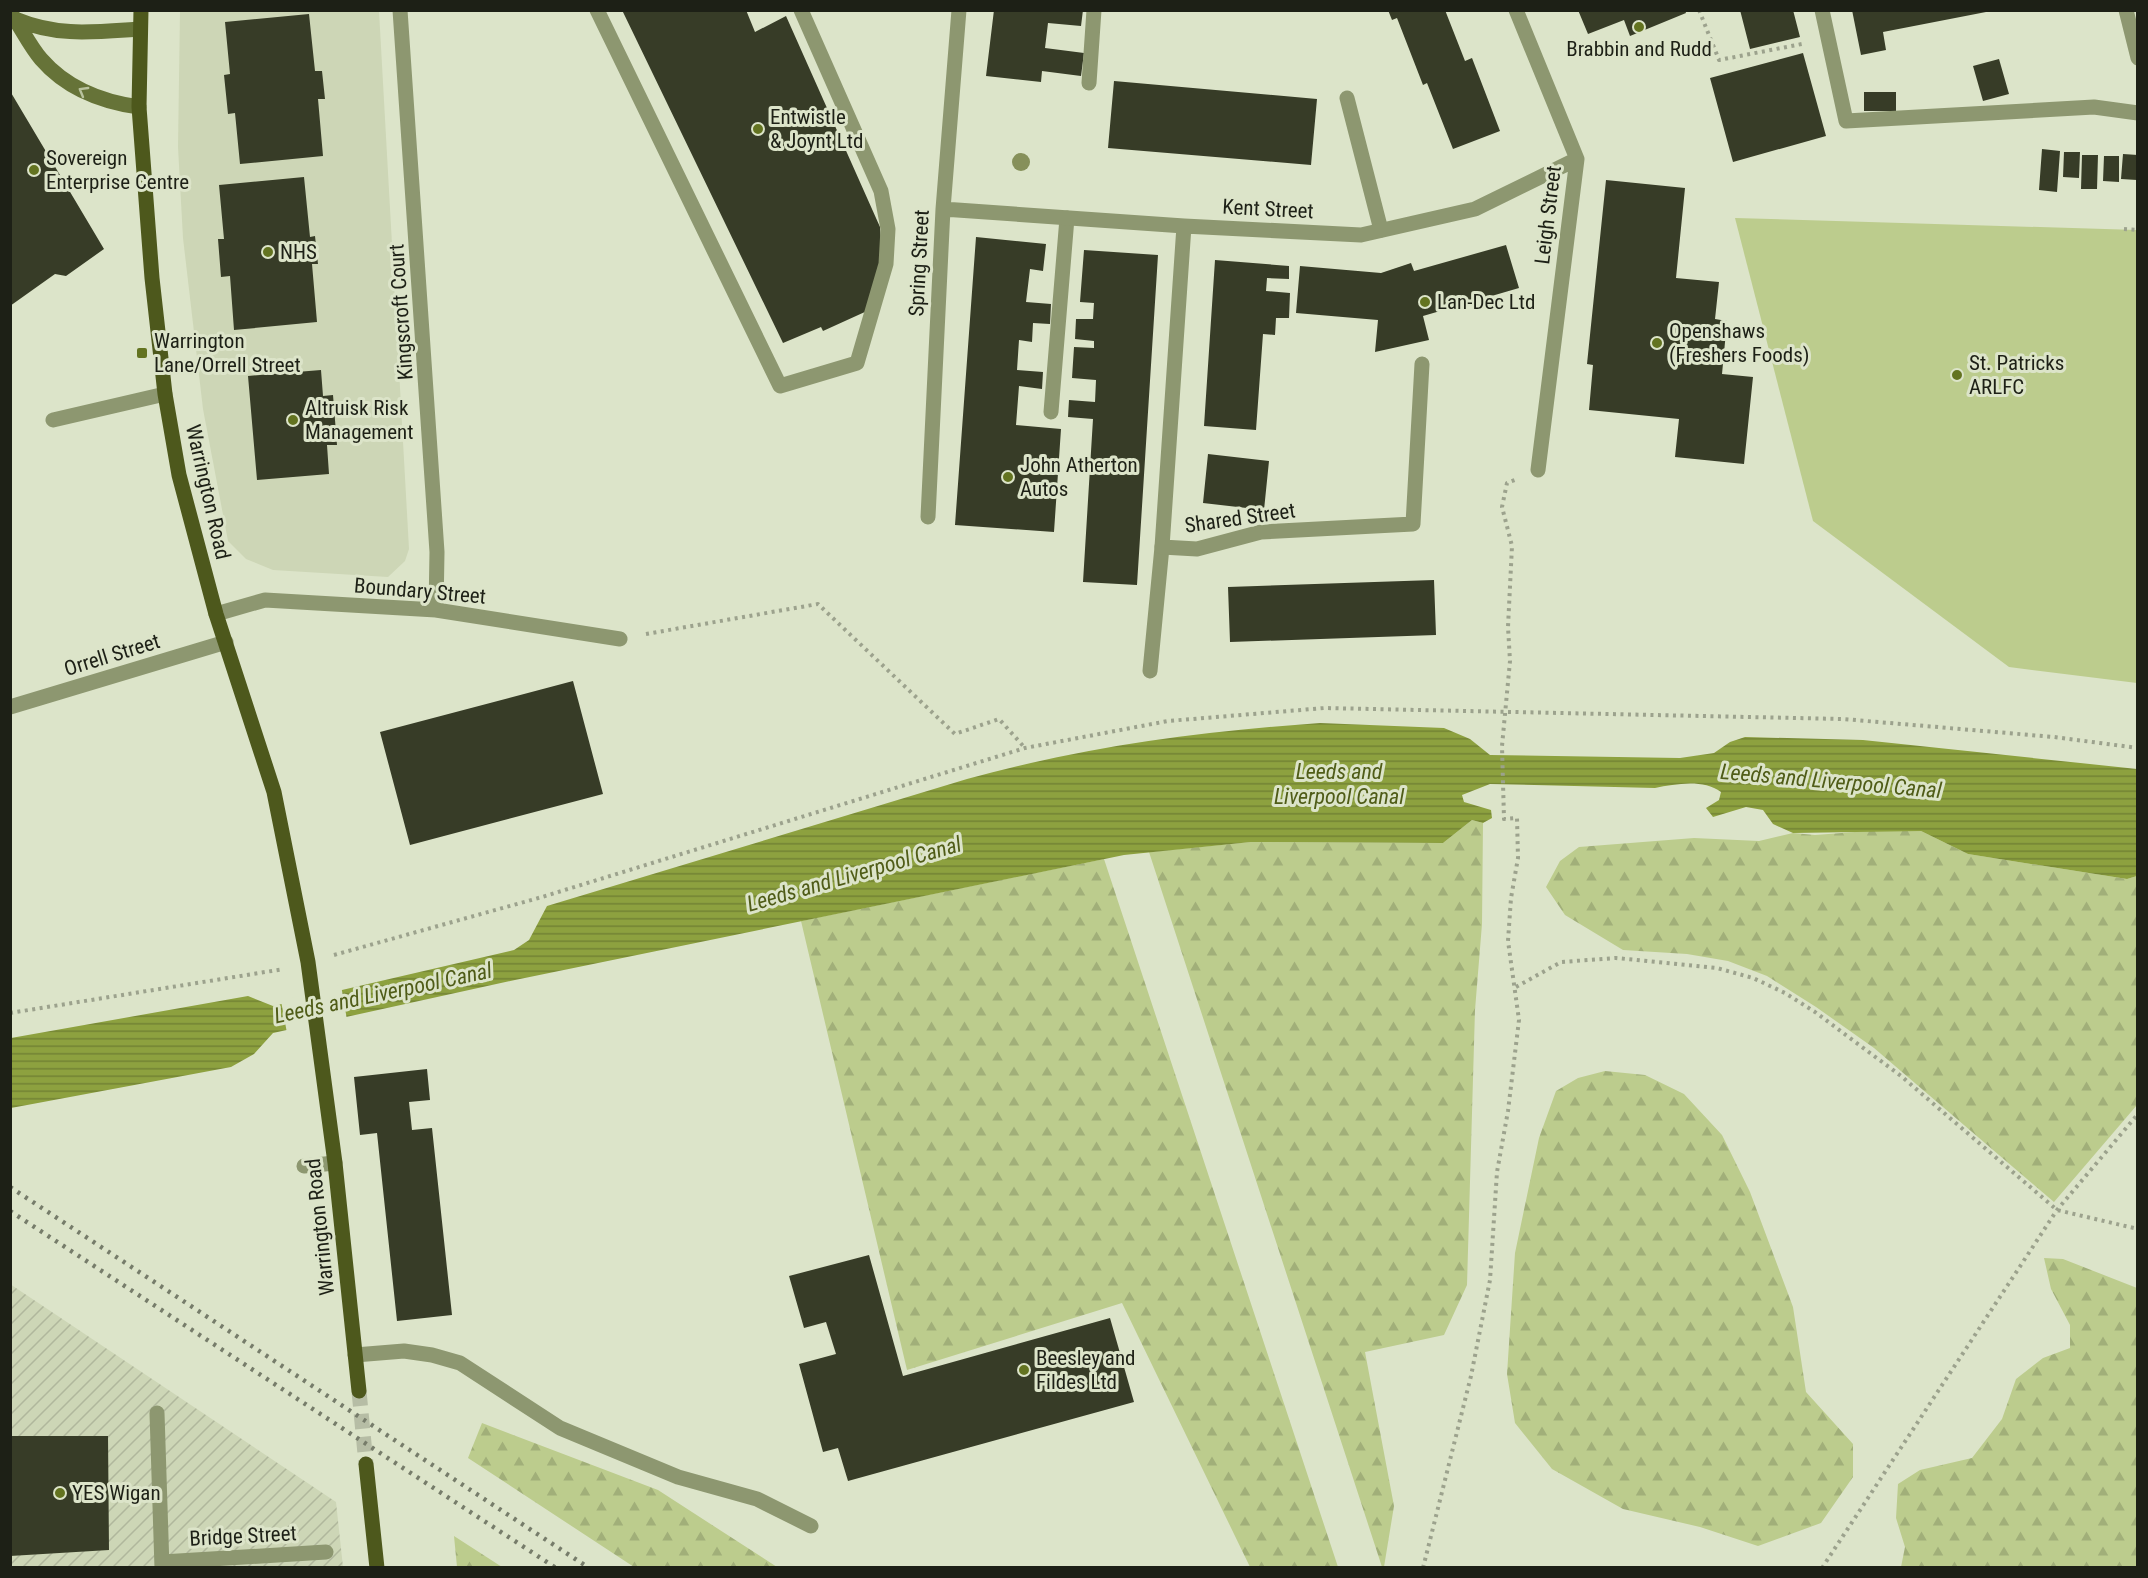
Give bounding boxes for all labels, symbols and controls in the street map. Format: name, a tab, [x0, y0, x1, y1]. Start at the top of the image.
marker: Brabbin and Rudd	[1632, 20, 1646, 34]
place label: Brabbin and Rudd	[1566, 37, 1712, 61]
one-way arrow	[79, 87, 90, 98]
place label: Entwistle & Joynt Ltd	[770, 105, 863, 153]
marker: Entwistle & Joynt Ltd	[751, 122, 765, 136]
place label: Sovereign Enterprise Centre	[46, 146, 189, 194]
marker: Sovereign Enterprise Centre	[27, 163, 41, 177]
street label: Leigh Street	[1530, 164, 1566, 266]
street label: Kent Street	[1222, 195, 1314, 223]
street label: Spring Street	[904, 209, 934, 317]
place label: NHS	[280, 240, 317, 264]
street label: Kingscroft Court	[384, 243, 418, 381]
marker: NHS	[261, 245, 275, 259]
place label: Lan-Dec Ltd	[1437, 290, 1535, 314]
marker: Lan-Dec Ltd	[1418, 295, 1432, 309]
place label: Openshaws (Freshers Foods)	[1669, 319, 1810, 367]
place label: Warrington Lane/Orrell Street	[154, 329, 301, 377]
marker: Openshaws (Freshers Foods)	[1650, 336, 1664, 350]
marker: Warrington Lane/Orrell Street	[135, 346, 149, 360]
place label: St. Patricks ARLFC	[1969, 351, 2064, 399]
marker: St. Patricks ARLFC	[1950, 368, 1964, 382]
place label: Altruisk Risk Management	[305, 396, 413, 444]
marker: Altruisk Risk Management	[286, 413, 300, 427]
street label: Warrington Road	[181, 422, 235, 562]
place label: John Atherton Autos	[1020, 453, 1138, 501]
marker: John Atherton Autos	[1001, 470, 1015, 484]
street label: Shared Street	[1183, 498, 1297, 538]
street label: Boundary Street	[353, 573, 487, 609]
street label: Orrell Street	[61, 629, 163, 681]
water label: Leeds and Liverpool Canal	[1274, 759, 1405, 809]
water label: Leeds and Liverpool Canal	[1719, 759, 1944, 803]
water label: Leeds and Liverpool Canal	[744, 831, 965, 917]
water label: Leeds and Liverpool Canal	[272, 957, 495, 1028]
street label: Warrington Road	[301, 1157, 339, 1297]
place label: Beesley and Fildes Ltd	[1036, 1346, 1135, 1394]
marker: Beesley and Fildes Ltd	[1017, 1363, 1031, 1377]
place label: YES Wigan	[72, 1481, 161, 1505]
marker: YES Wigan	[53, 1486, 67, 1500]
street label: Bridge Street	[189, 1521, 297, 1551]

